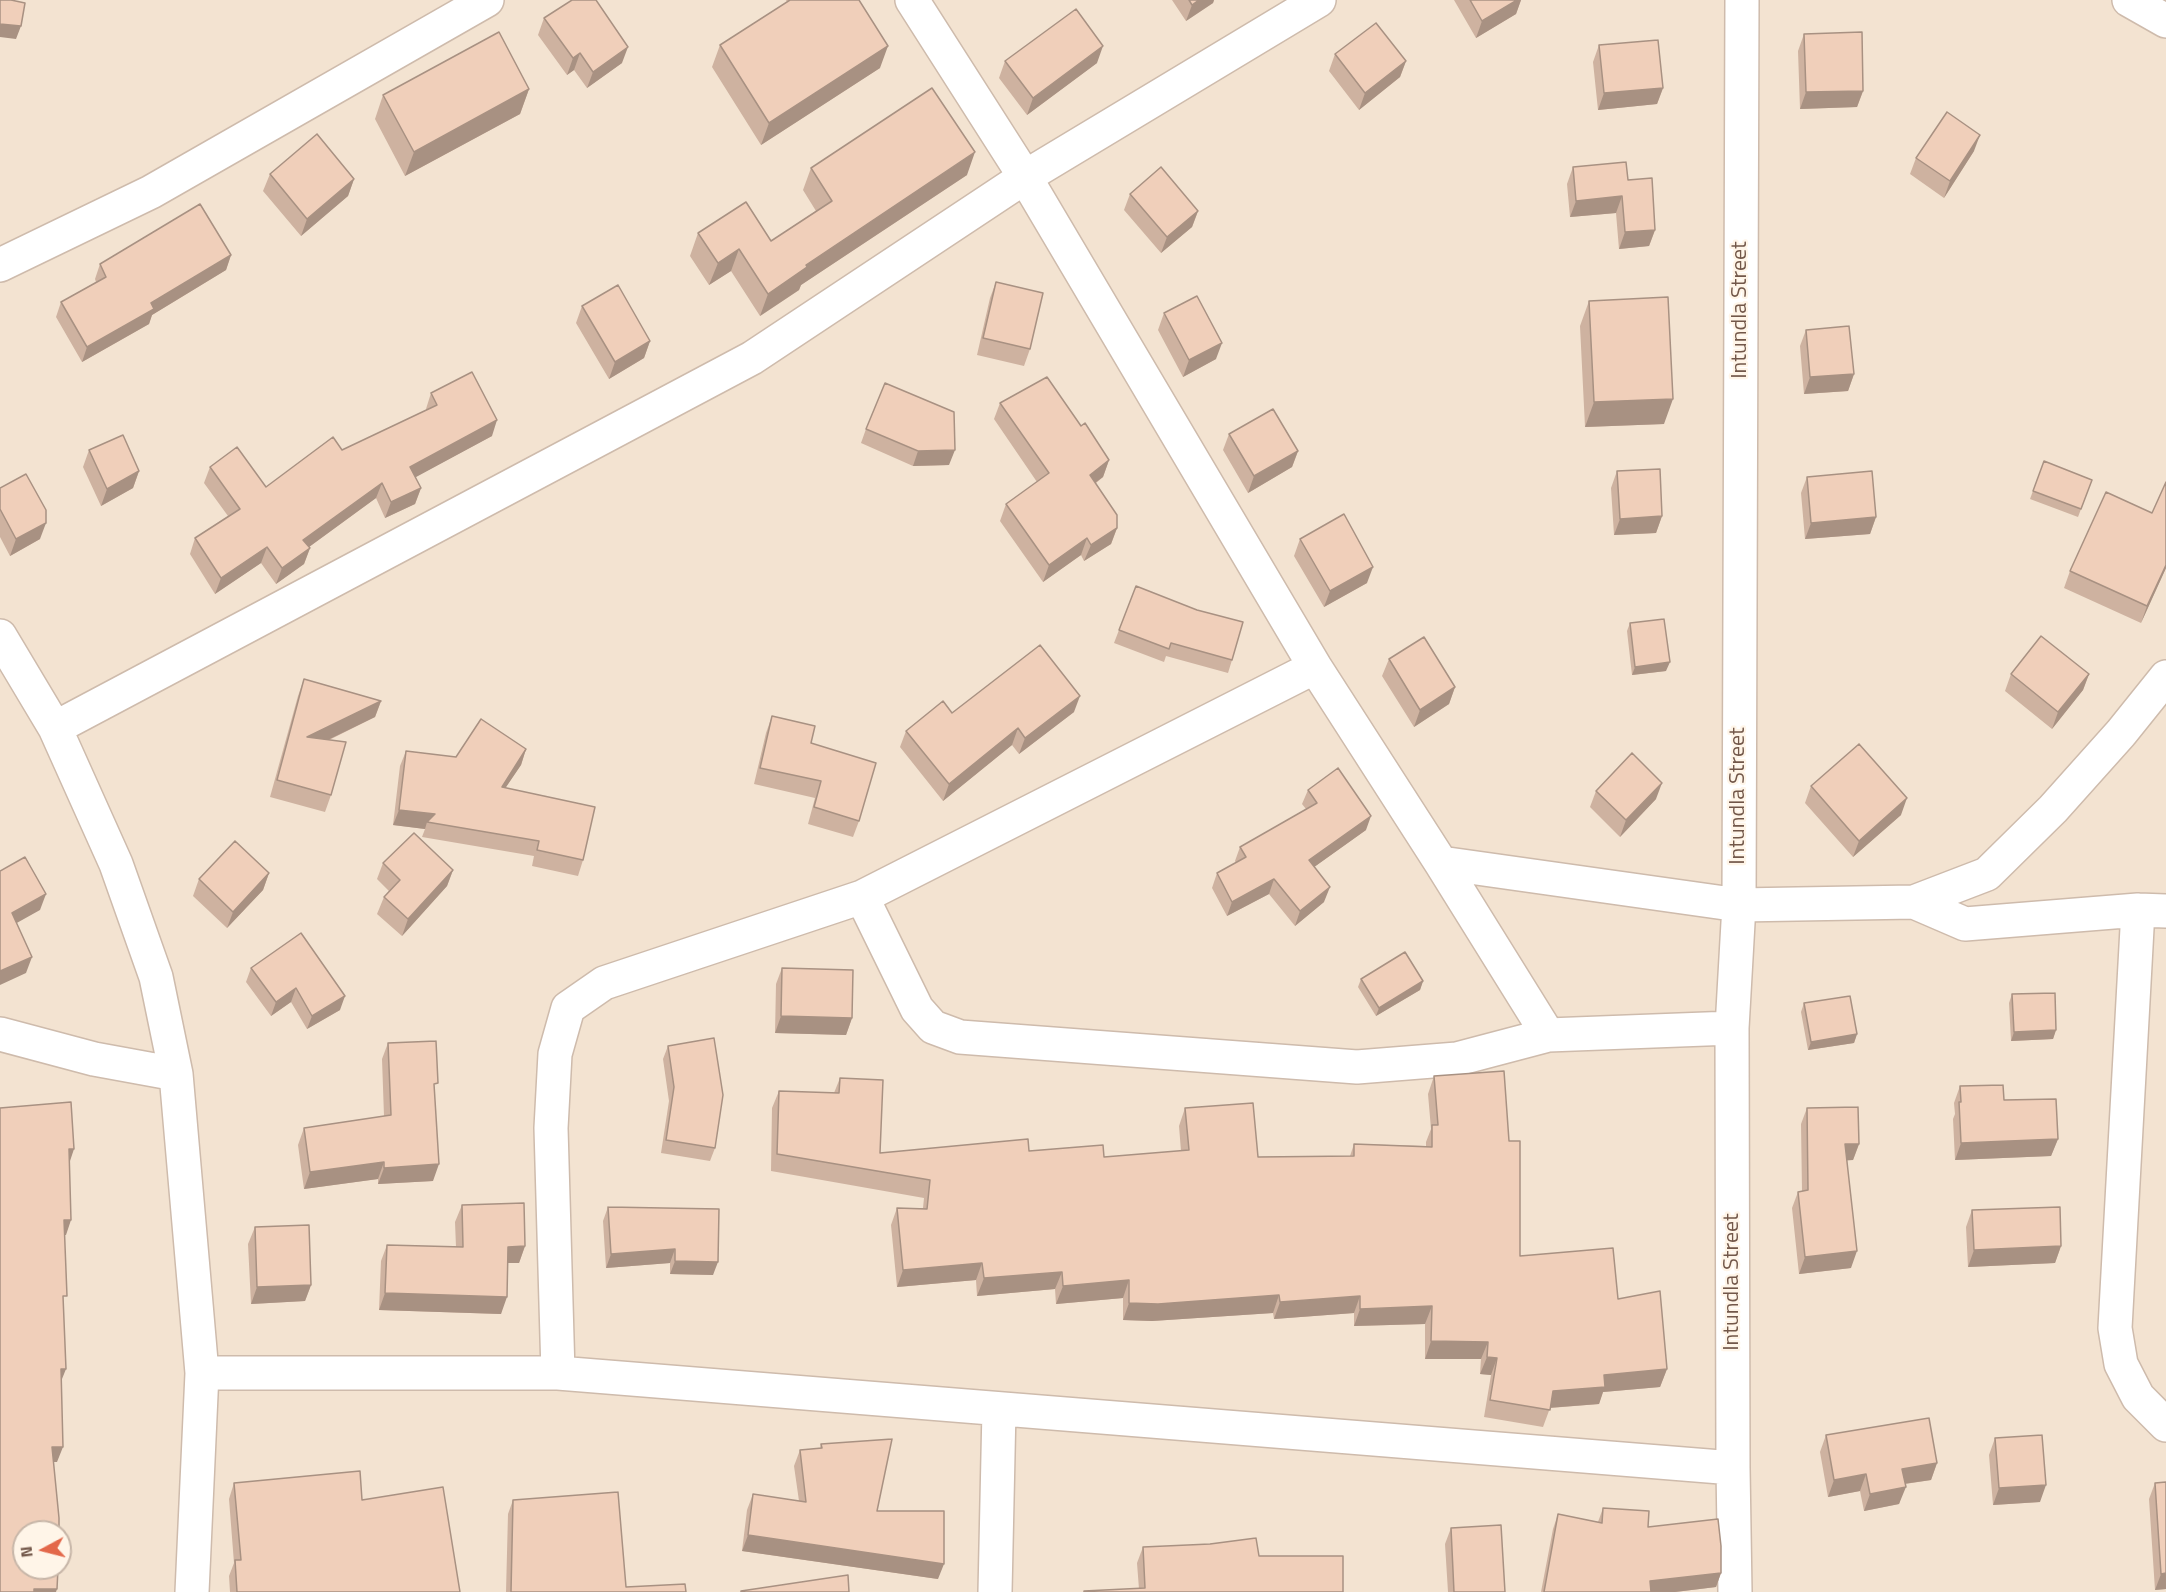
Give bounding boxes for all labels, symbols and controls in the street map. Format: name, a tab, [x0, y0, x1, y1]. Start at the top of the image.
street label: Intundla Street	[1728, 241, 1754, 379]
street label: Intundla Street	[1726, 727, 1752, 865]
street label: Intundla Street	[1720, 1213, 1746, 1351]
north arrow	[12, 1520, 72, 1580]
text: N	[14, 1545, 39, 1559]

